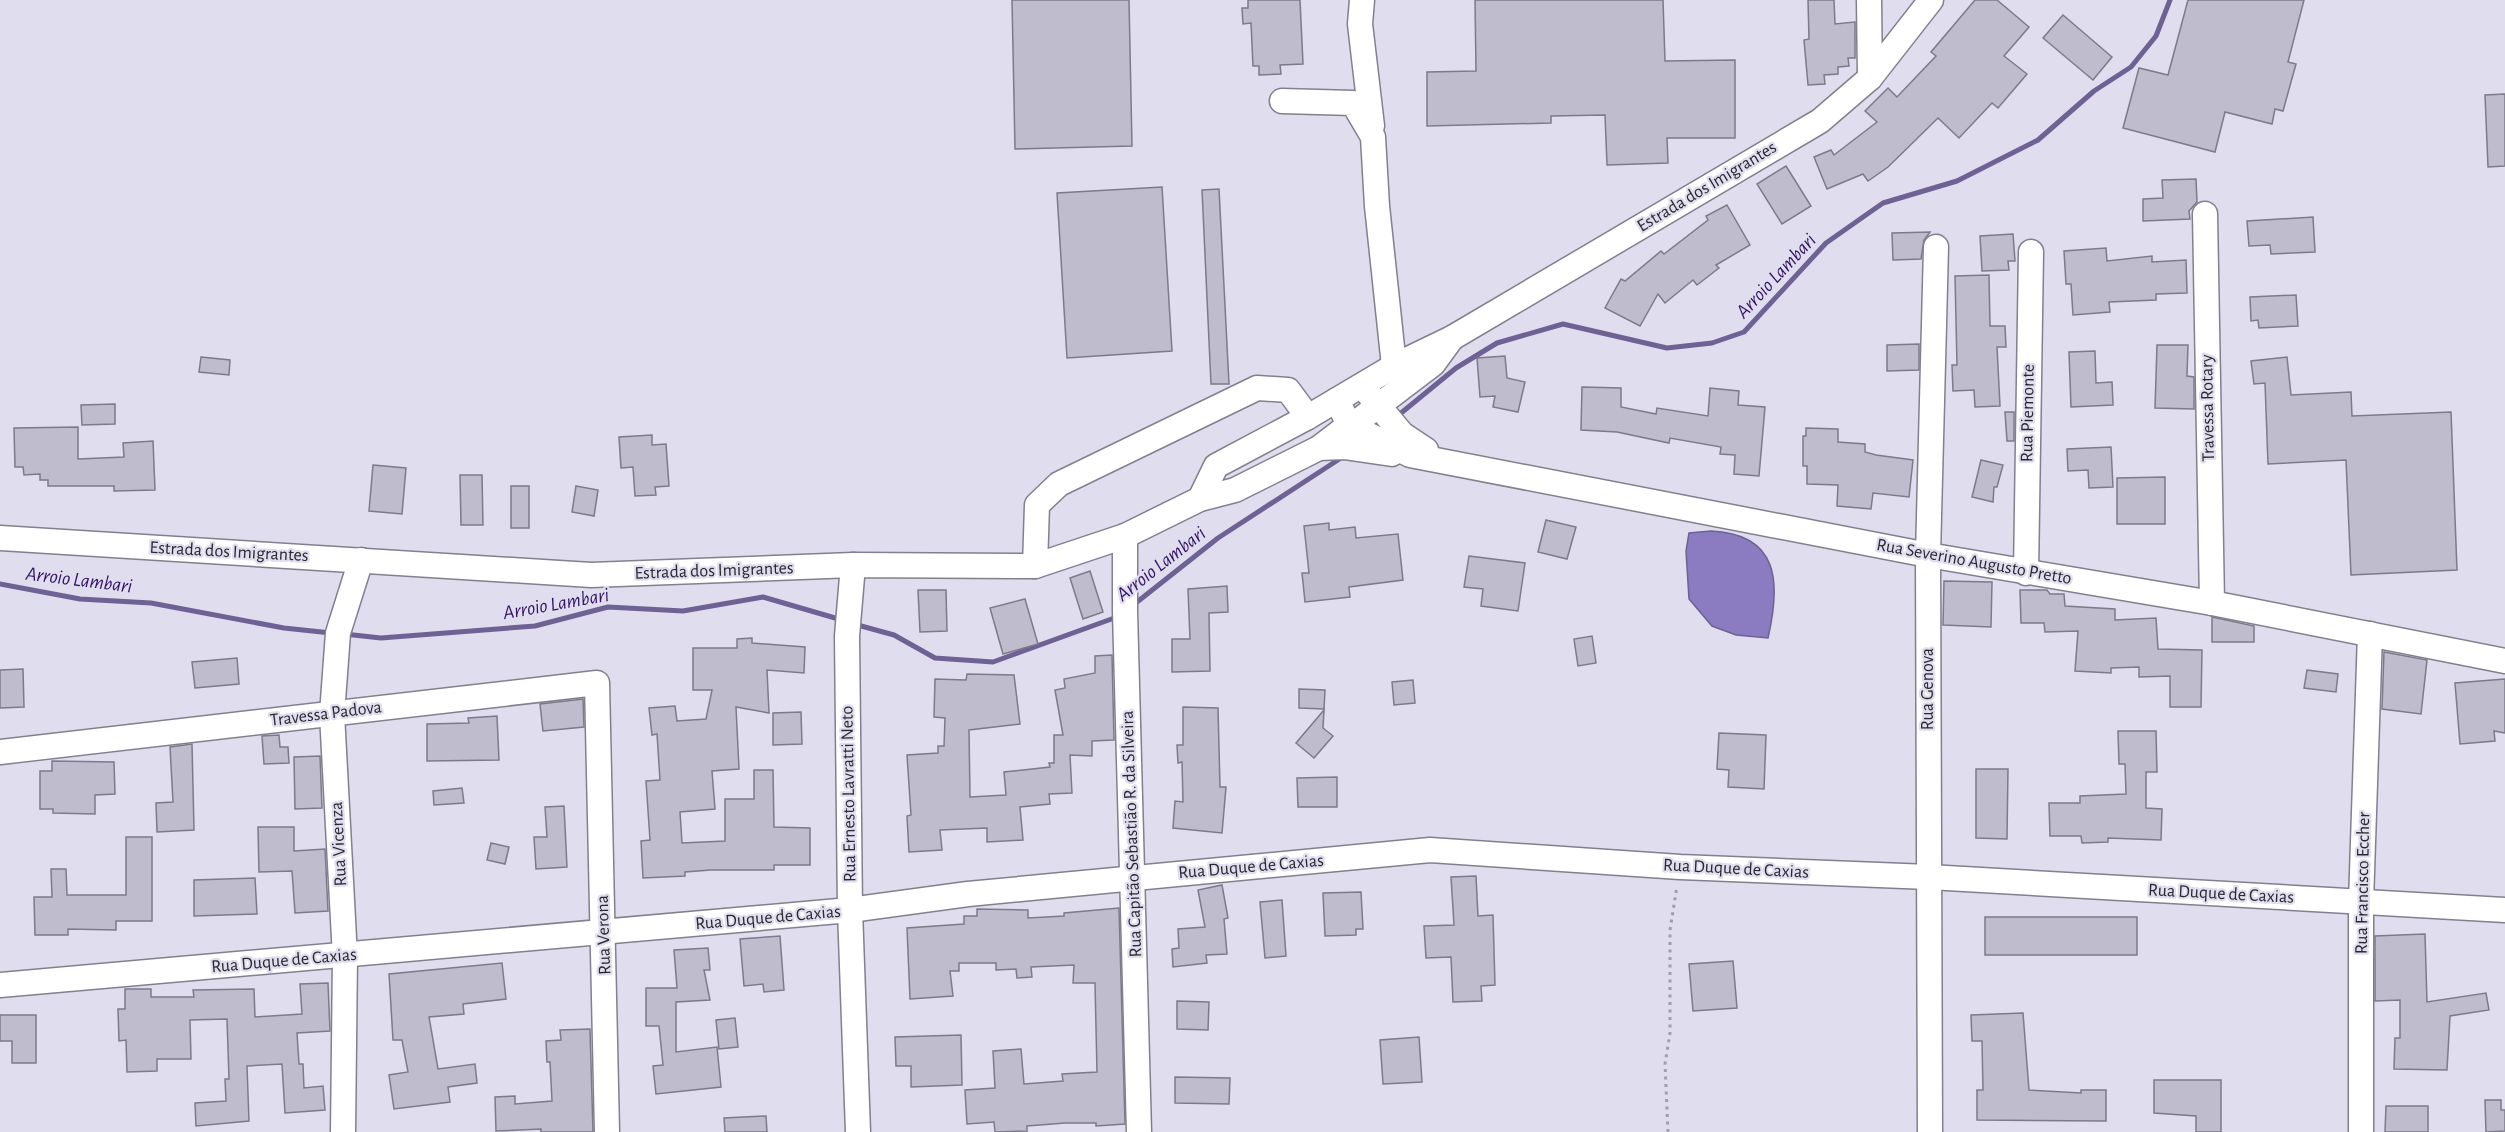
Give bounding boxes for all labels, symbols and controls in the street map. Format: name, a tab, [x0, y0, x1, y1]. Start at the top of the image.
street label: Estrada dos Imigrantes	[1634, 138, 1780, 236]
water label: Arroio Lambari	[1732, 230, 1820, 323]
street label: Travessa Rotary	[2198, 354, 2218, 462]
street label: Rua Piemonte	[2018, 364, 2038, 462]
water label: Arroio Lambari	[1112, 523, 1209, 605]
street label: Rua Severino Augusto Pretto	[1875, 536, 2073, 588]
street label: Estrada dos Imigrantes	[149, 539, 309, 565]
street label: Estrada dos Imigrantes	[634, 559, 794, 583]
water label: Arroio Lambari	[24, 563, 133, 596]
water label: Arroio Lambari	[501, 585, 610, 623]
street label: Rua Genova	[1919, 648, 1937, 730]
street label: Travessa Padova	[269, 698, 383, 730]
street label: Rua Ernesto Lavratti Neto	[838, 705, 860, 882]
street label: Rua Capitão Sebastião R. da Silveira	[1119, 710, 1145, 958]
street label: Rua Vicenza	[328, 801, 350, 887]
street label: Rua Francisco Eccher	[2353, 811, 2373, 954]
street label: Rua Duque de Caxias	[1178, 852, 1324, 882]
street label: Rua Duque de Caxias	[1663, 856, 1809, 882]
street label: Rua Duque de Caxias	[2148, 881, 2294, 907]
street label: Rua Verona	[594, 895, 614, 975]
street label: Rua Duque de Caxias	[695, 903, 841, 933]
street label: Rua Duque de Caxias	[211, 946, 357, 976]

